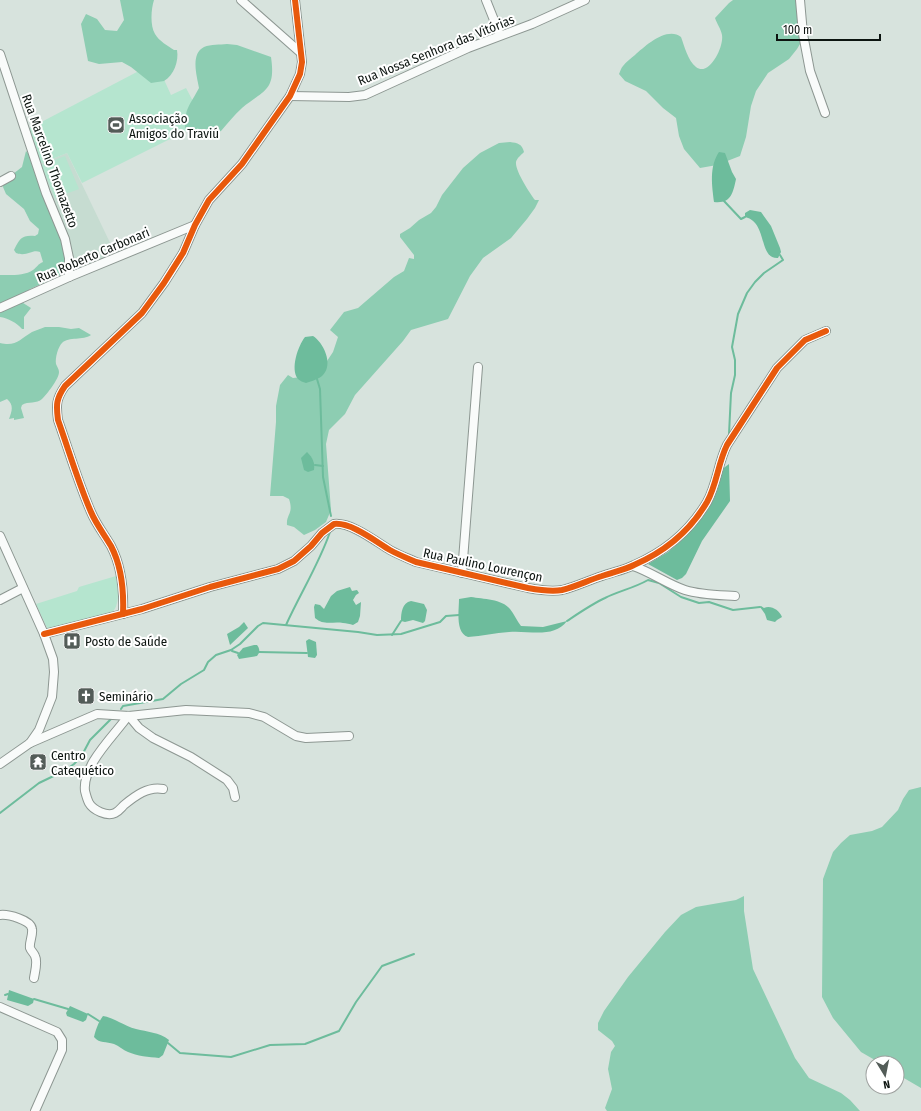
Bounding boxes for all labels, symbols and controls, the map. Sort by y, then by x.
street label: Rua Nossa Senhora das Vitórias [355,11,517,88]
scale bar [777,16,880,42]
text: 100 m [783,23,812,37]
street label: Rua Marcelino Thomazetto [19,92,81,230]
place label: Associação Amigos do Traviú [129,111,219,141]
sports icon: Associação Amigos do Traviú [106,115,126,135]
street label: Rua Roberto Carbonari [34,224,152,286]
street label: Rua Paulino Lourençon [422,545,544,585]
hospital icon: Posto de Saúde [62,631,82,651]
place label: Posto de Saúde [85,634,167,649]
church icon: Seminário [76,686,96,706]
place label: Seminário [99,689,153,704]
place label: Centro Catequético [51,748,114,778]
temple icon: Centro Catequético [28,752,48,772]
north arrow [865,1055,905,1095]
text: N [882,1077,891,1091]

